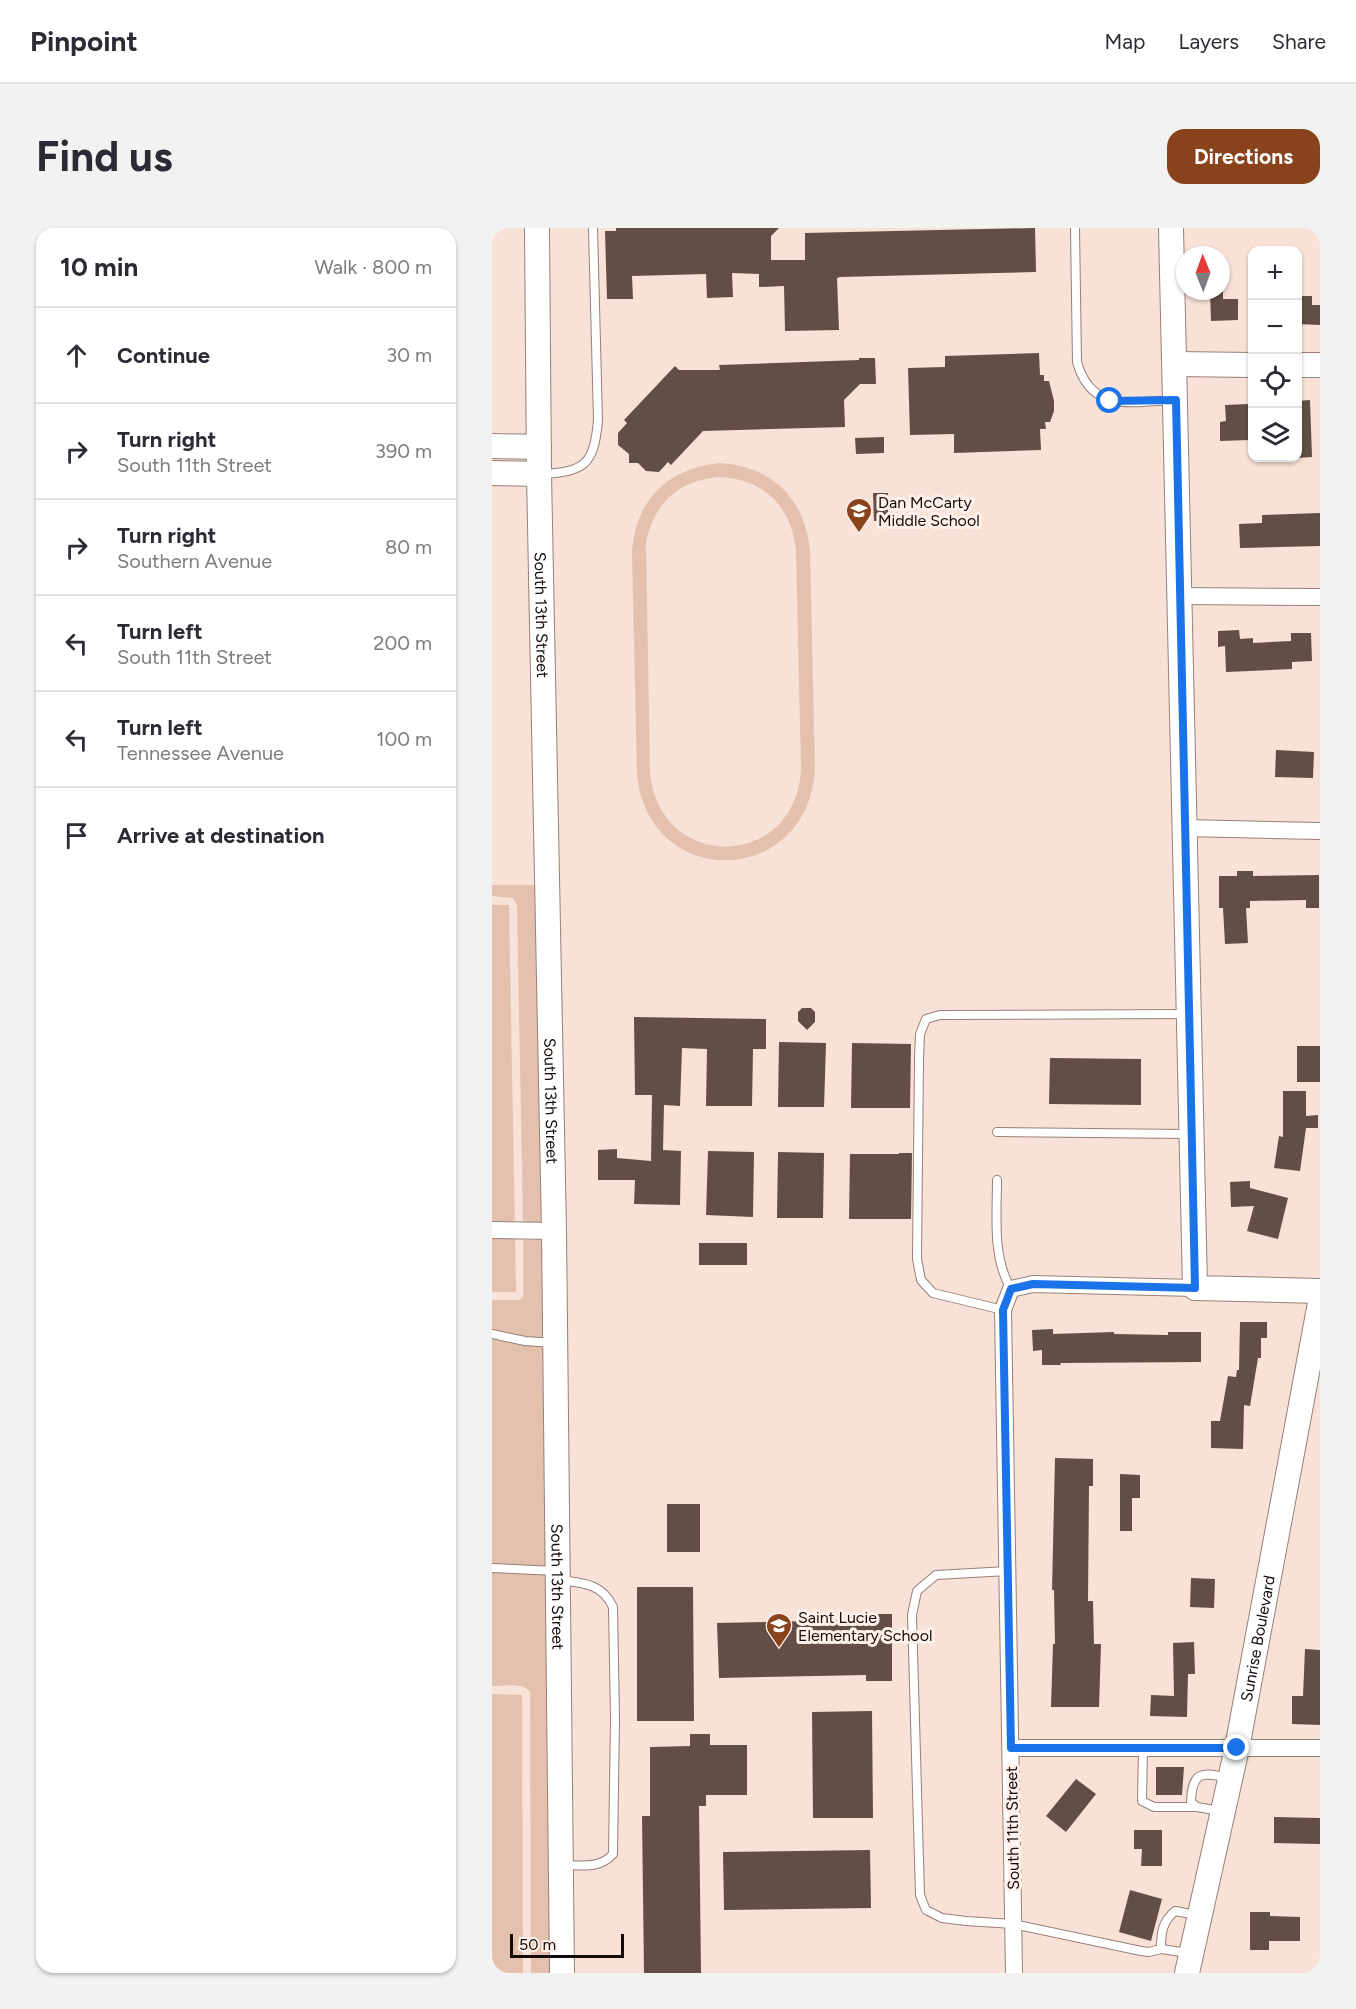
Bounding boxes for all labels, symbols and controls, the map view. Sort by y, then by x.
text: Pinpoint [30,24,138,58]
text: Map [1105,29,1145,54]
text: Layers [1178,29,1239,54]
text: Share [1272,29,1326,54]
button: Directions [1167,129,1320,184]
text: Find us [36,131,173,182]
north arrow [1176,246,1230,300]
map controls [1248,246,1302,462]
button: + [1248,246,1302,300]
text: 10 min [60,251,138,283]
text: Walk · 800 m [314,255,432,279]
button: − [1248,300,1302,354]
icon: ahead [60,339,93,372]
text: Continue [117,342,210,369]
text: 30 m [386,343,432,367]
button: locate [1248,354,1302,408]
route start [1096,387,1122,413]
button: layers [1248,408,1302,462]
text: Turn right [117,426,216,453]
icon: right [60,435,93,468]
text: 390 m [375,439,432,463]
text: South 11th Street [117,453,272,477]
place label: Dan McCarty Middle School [878,493,980,530]
school or university icon: Dan McCarty Middle School [844,496,874,534]
text: Turn right [117,522,216,549]
icon: right [60,531,93,564]
text: 80 m [385,535,432,559]
text: Southern Avenue [117,549,272,573]
street label: South 13th Street [531,552,552,678]
text: Turn left [117,618,203,645]
icon: left [60,627,93,660]
text: 200 m [373,631,432,655]
text: South 11th Street [117,645,272,669]
text: Turn left [117,714,203,741]
icon: left [60,723,93,756]
text: 100 m [376,727,432,751]
text: Tennessee Avenue [117,741,284,765]
icon: arrive [60,819,93,852]
text: Arrive at destination [117,822,325,849]
street label: South 13th Street [540,1038,562,1164]
street label: South 13th Street [547,1524,568,1650]
street label: Sunrise Boulevard [1237,1574,1279,1703]
place label: Saint Lucie Elementary School [798,1608,932,1645]
school or university icon: Saint Lucie Elementary School [764,1611,794,1649]
route end [1223,1734,1249,1760]
street label: South 11th Street [1002,1766,1023,1890]
scale bar [510,1931,624,1958]
text: 50 m [519,1935,556,1954]

